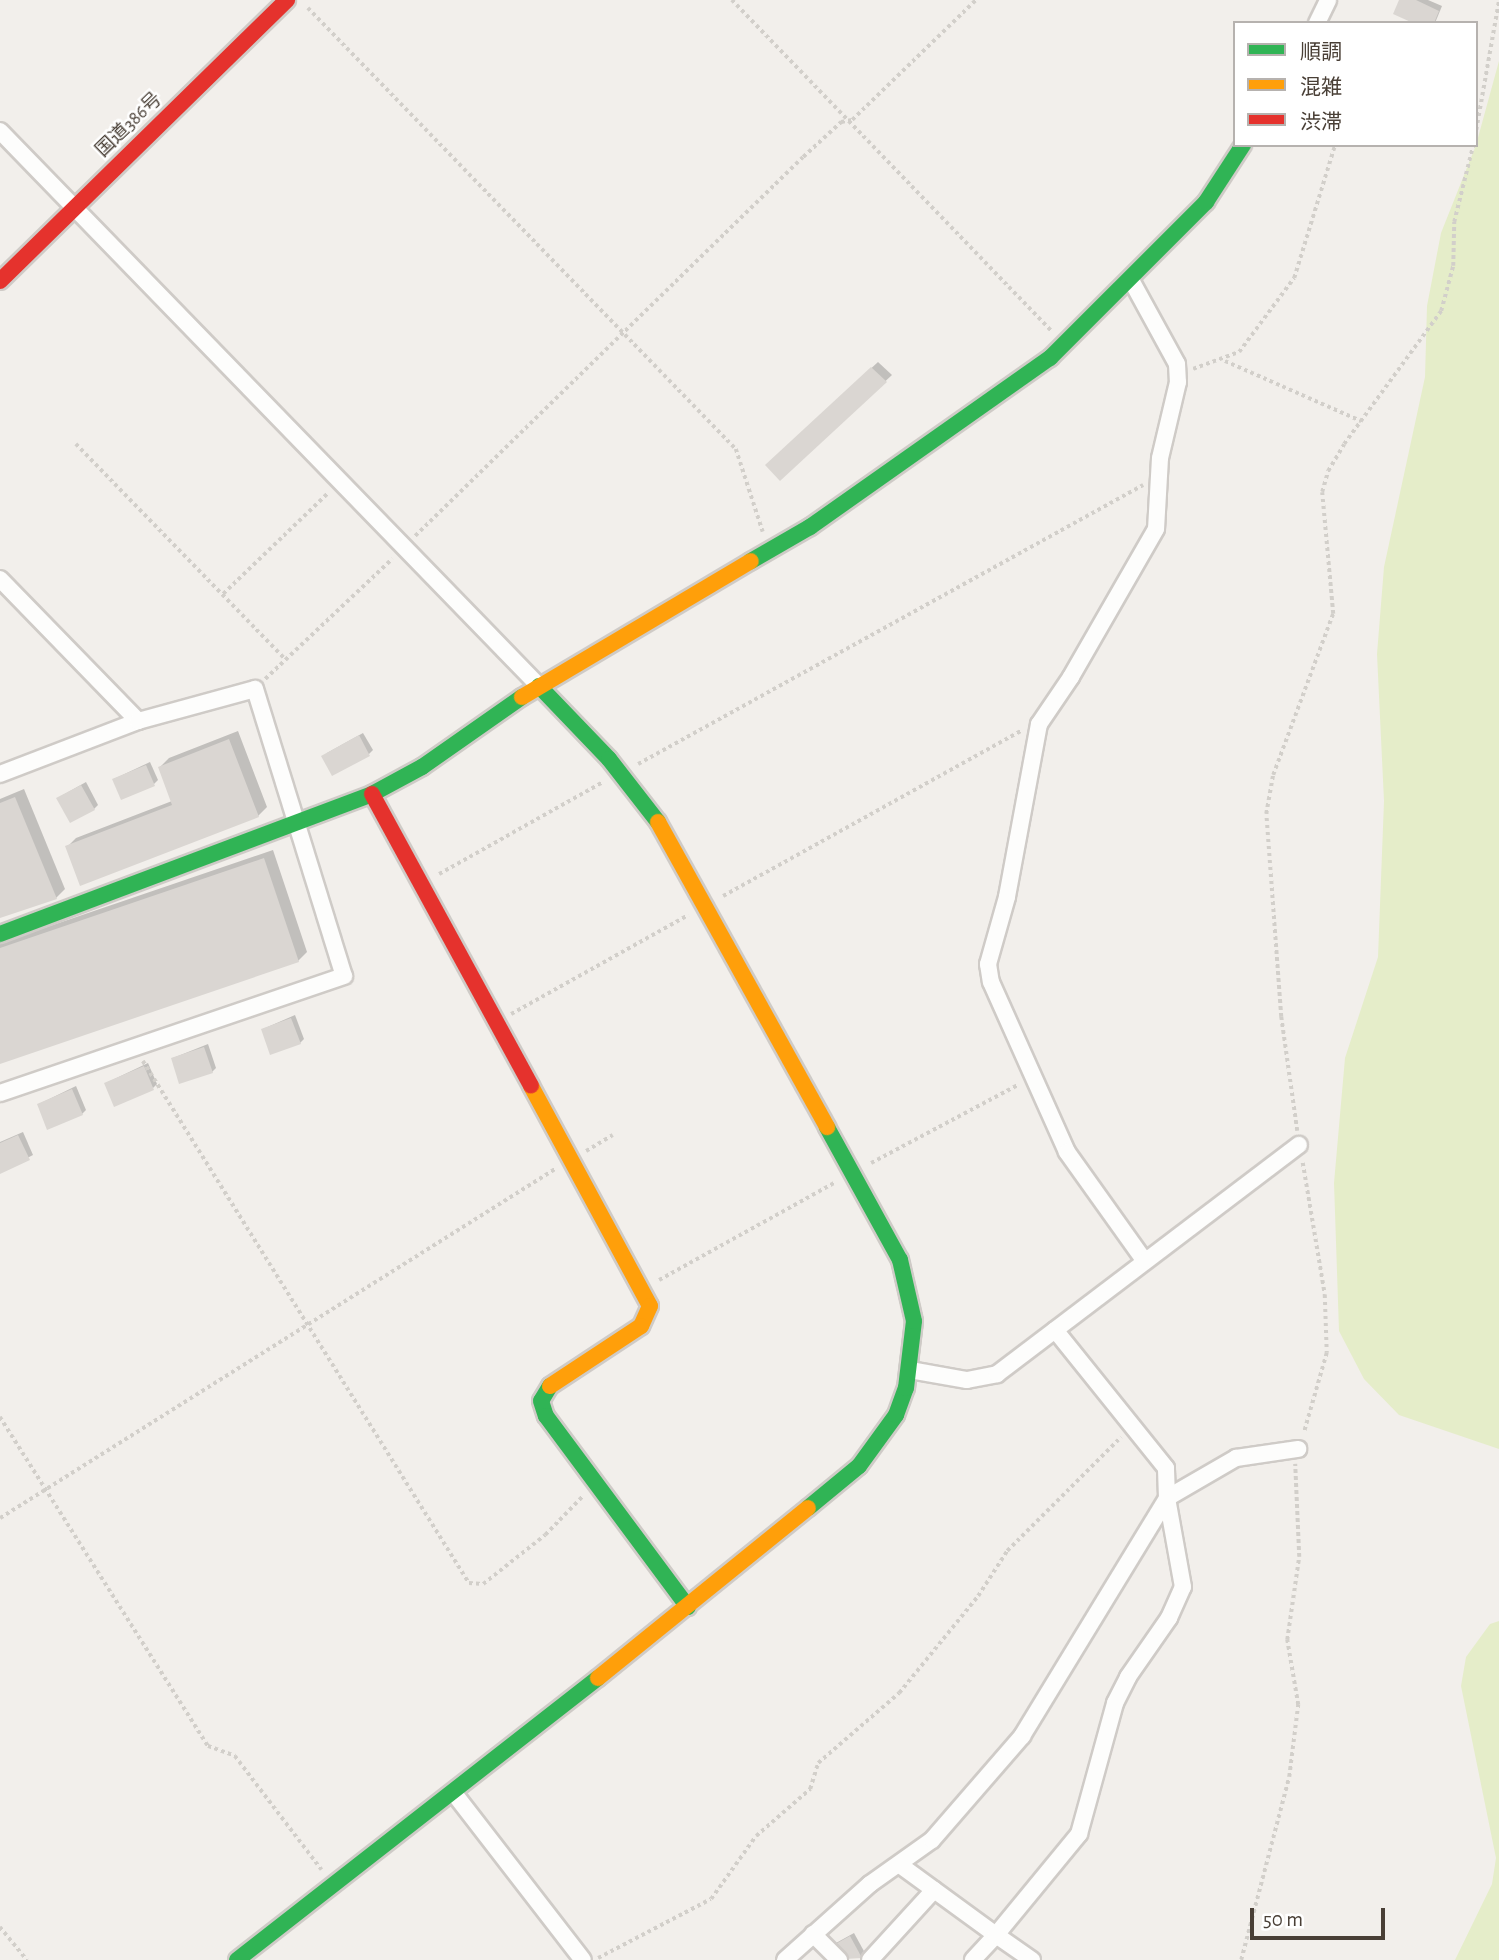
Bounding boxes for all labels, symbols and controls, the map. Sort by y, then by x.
legend [1233,21,1478,147]
text: 順調 [1300,42,1342,63]
text: 混雑 [1300,77,1342,98]
street label: 国道386号 [91,88,167,162]
text: 渋滞 [1300,112,1342,133]
scale bar [1254,1894,1389,1938]
text: 50 m [1263,1909,1303,1930]

